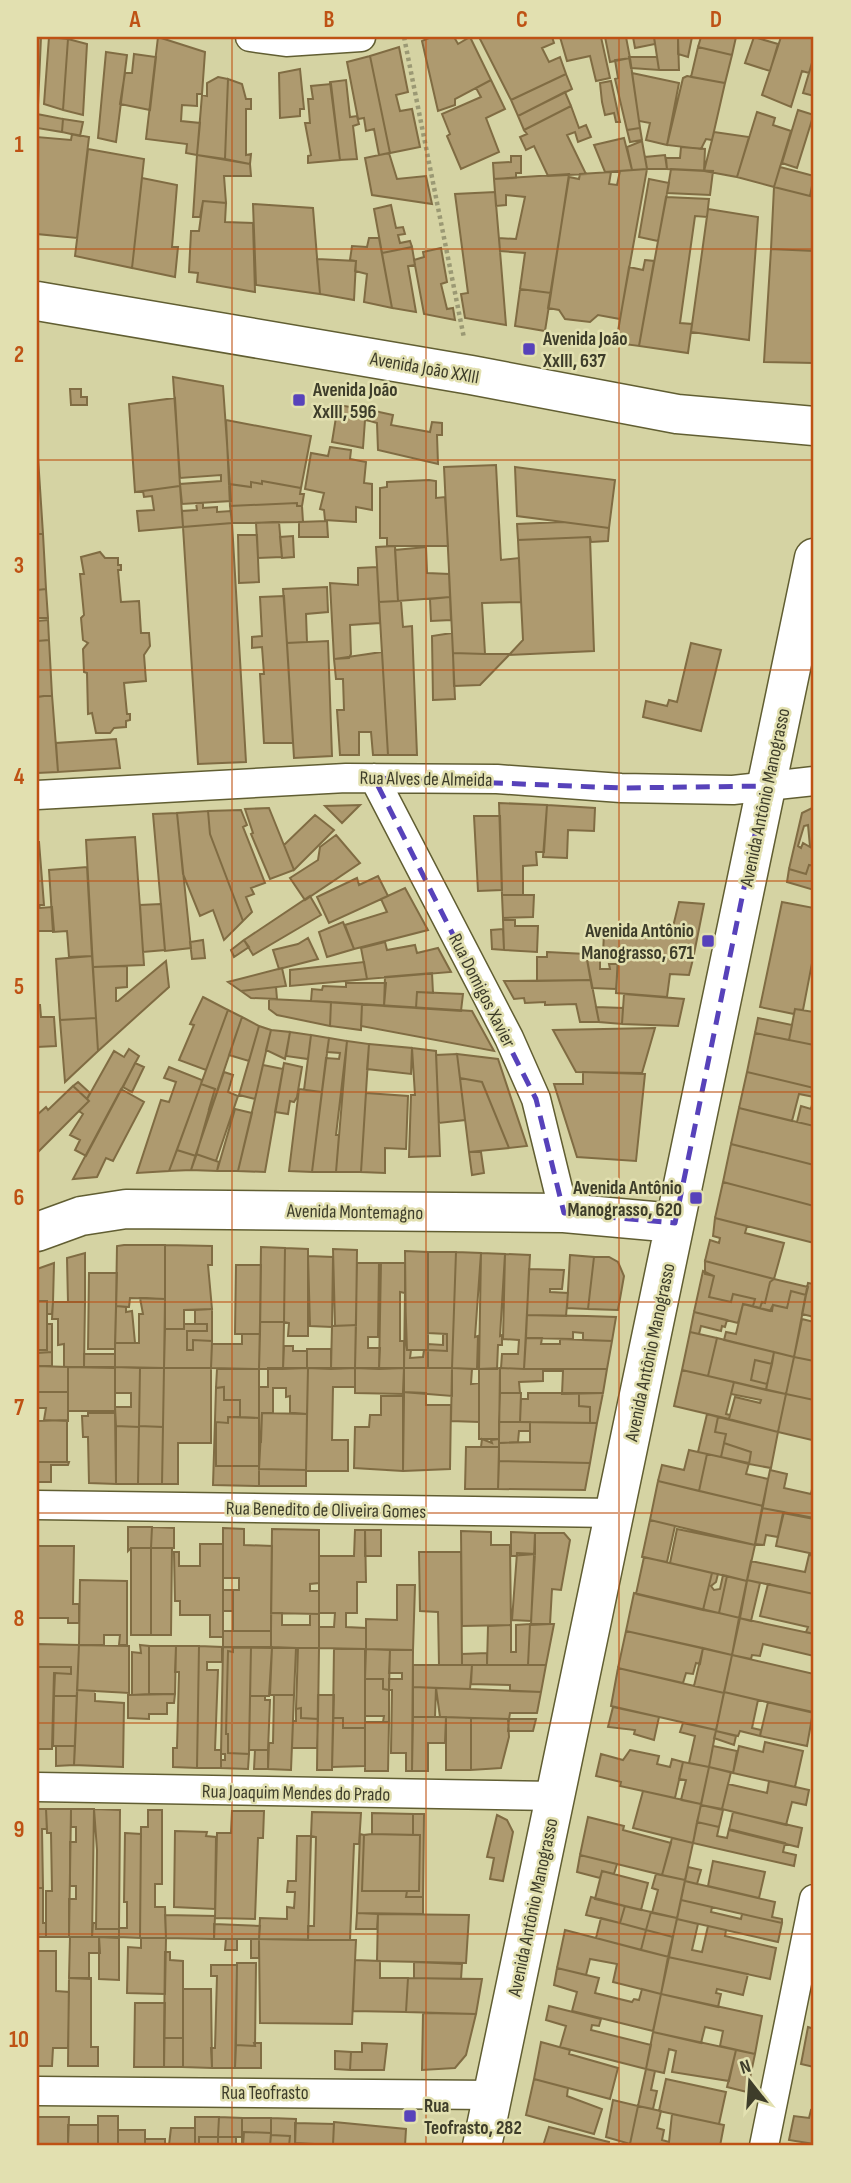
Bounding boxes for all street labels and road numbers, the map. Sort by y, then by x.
street label: Avenida João XXIII [367,347,481,389]
street label: Avenida Antônio Manograsso [735,706,796,889]
street label: Rua Alves de Almeida [359,767,493,792]
street label: Rua Domigos Xavier [443,930,520,1052]
street label: Avenida Montemagno [286,1200,423,1225]
street label: Avenida Antônio Manograsso [620,1261,681,1444]
street label: Rua Benedito de Oliveira Gomes [226,1497,426,1524]
street label: Rua Joaquim Mendes do Prado [202,1780,390,1807]
street label: Avenida Antônio Manograsso [503,1816,564,1999]
street label: Rua Teofrasto [221,2082,309,2105]

